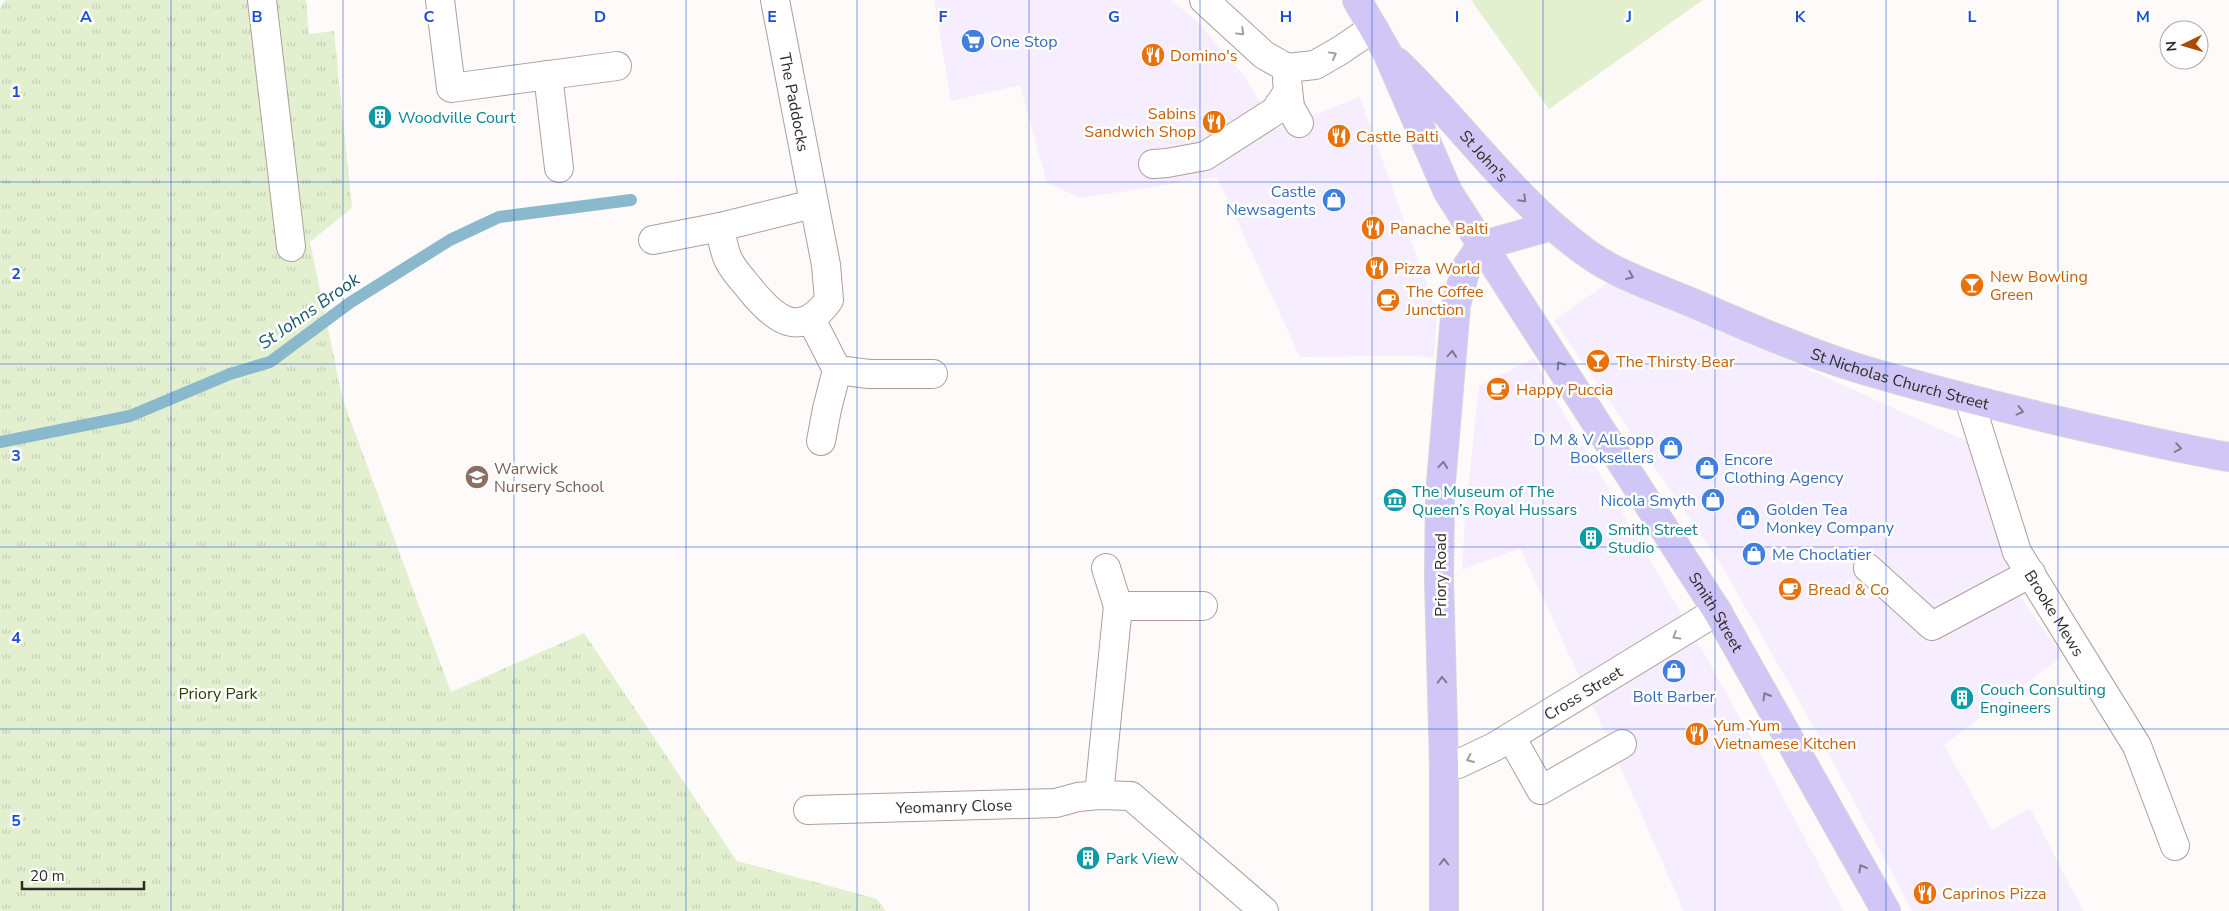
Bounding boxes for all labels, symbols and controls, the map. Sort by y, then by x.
text: A [80,6,92,28]
text: B [251,6,263,28]
text: C [424,6,435,28]
text: D [594,6,606,28]
text: E [767,6,777,28]
text: F [939,6,948,28]
text: G [1108,6,1120,28]
text: H [1280,6,1292,28]
text: I [1455,6,1459,28]
text: J [1625,6,1632,28]
text: K [1795,6,1807,28]
text: L [1968,6,1977,28]
text: M [2136,6,2150,28]
north arrow [2159,20,2209,70]
one-way arrow [1235,26,1244,35]
supermarket icon: One Stop [960,28,986,54]
place label: One Stop [990,31,1058,53]
text: N [2162,40,2181,52]
restaurant icon: Domino's [1140,42,1166,68]
place label: Domino's [1170,45,1237,67]
street label: The Paddocks [773,51,814,154]
one-way arrow [1327,51,1336,61]
text: 1 [11,81,21,103]
place label: Sabins Sandwich Shop [1084,103,1196,143]
building icon: Woodville Court [367,104,393,130]
place label: Woodville Court [398,107,516,129]
restaurant icon: Sabins Sandwich Shop [1201,109,1227,135]
restaurant icon: Castle Balti [1326,123,1352,149]
place label: Castle Balti [1356,126,1439,148]
street label: St John's [1454,126,1513,187]
place label: Castle Newsagents [1226,181,1316,221]
shop icon: Castle Newsagents [1321,187,1347,213]
one-way arrow [1517,193,1526,202]
restaurant icon: Panache Balti [1360,215,1386,241]
place label: Panache Balti [1390,218,1488,240]
restaurant icon: Pizza World [1364,255,1390,281]
place label: Pizza World [1394,258,1480,280]
text: 2 [11,263,21,285]
water label: St Johns Brook [253,266,365,355]
place label: New Bowling Green [1990,266,2088,306]
one-way arrow [1625,269,1634,280]
bar icon: New Bowling Green [1959,272,1985,298]
place label: The Coffee Junction [1405,281,1484,321]
cafe icon: The Coffee Junction [1375,287,1401,313]
street label: St Nicholas Church Street [1807,343,1991,416]
bar icon: The Thirsty Bear [1585,348,1611,374]
one-way arrow [1446,350,1457,358]
place label: The Thirsty Bear [1616,351,1735,373]
one-way arrow [1556,361,1566,370]
cafe icon: Happy Puccia [1485,376,1511,402]
place label: Happy Puccia [1516,379,1613,401]
one-way arrow [2015,405,2024,416]
place label: D M & V Allsopp Booksellers [1534,429,1654,469]
shop icon: D M & V Allsopp Booksellers [1658,435,1684,461]
one-way arrow [2173,443,2182,453]
text: 3 [11,445,21,467]
place label: Encore Clothing Agency [1724,449,1844,489]
shop icon: Encore Clothing Agency [1694,455,1720,481]
place label: Warwick Nursery School [494,458,604,498]
one-way arrow [1437,460,1448,468]
school or university icon: Warwick Nursery School [464,464,490,490]
place label: The Museum of The Queen’s Royal Hussars [1412,481,1577,521]
museum icon: The Museum of The Queen’s Royal Hussars [1382,487,1408,513]
shop icon: Nicola Smyth [1700,487,1726,513]
place label: Nicola Smyth [1600,490,1696,512]
place label: Golden Tea Monkey Company [1766,499,1895,539]
shop icon: Golden Tea Monkey Company [1735,505,1761,531]
place label: Smith Street Studio [1608,519,1698,559]
building icon: Smith Street Studio [1578,525,1604,551]
street label: Priory Road [1430,533,1452,617]
shop icon: Me Choclatier [1741,541,1767,567]
place label: Me Choclatier [1772,544,1872,566]
street label: Brooke Mews [2019,566,2089,661]
street label: Smith Street [1683,568,1748,657]
cafe icon: Bread & Co [1777,576,1803,602]
place label: Bread & Co [1808,579,1889,601]
text: 4 [11,627,21,649]
one-way arrow [1672,630,1681,640]
shop icon: Bolt Barber [1661,658,1687,684]
street label: Cross Street [1540,661,1627,726]
one-way arrow [1436,675,1447,683]
place label: Couch Consulting Engineers [1980,679,2106,719]
park label: Priory Park [179,683,258,705]
building icon: Couch Consulting Engineers [1949,685,1975,711]
place label: Bolt Barber [1633,686,1716,708]
one-way arrow [1762,693,1772,702]
place label: Yum Yum Vietnamese Kitchen [1713,715,1856,755]
restaurant icon: Yum Yum Vietnamese Kitchen [1684,721,1710,747]
one-way arrow [1466,753,1475,763]
street label: Yeomanry Close [895,794,1012,820]
text: 5 [11,810,21,832]
building icon: Park View [1075,845,1101,871]
place label: Park View [1106,848,1179,870]
scale bar [22,858,145,890]
one-way arrow [1439,858,1449,866]
one-way arrow [1859,865,1869,874]
text: 20 m [30,866,65,886]
restaurant icon: Caprinos Pizza [1912,880,1938,906]
place label: Caprinos Pizza [1942,883,2047,905]

